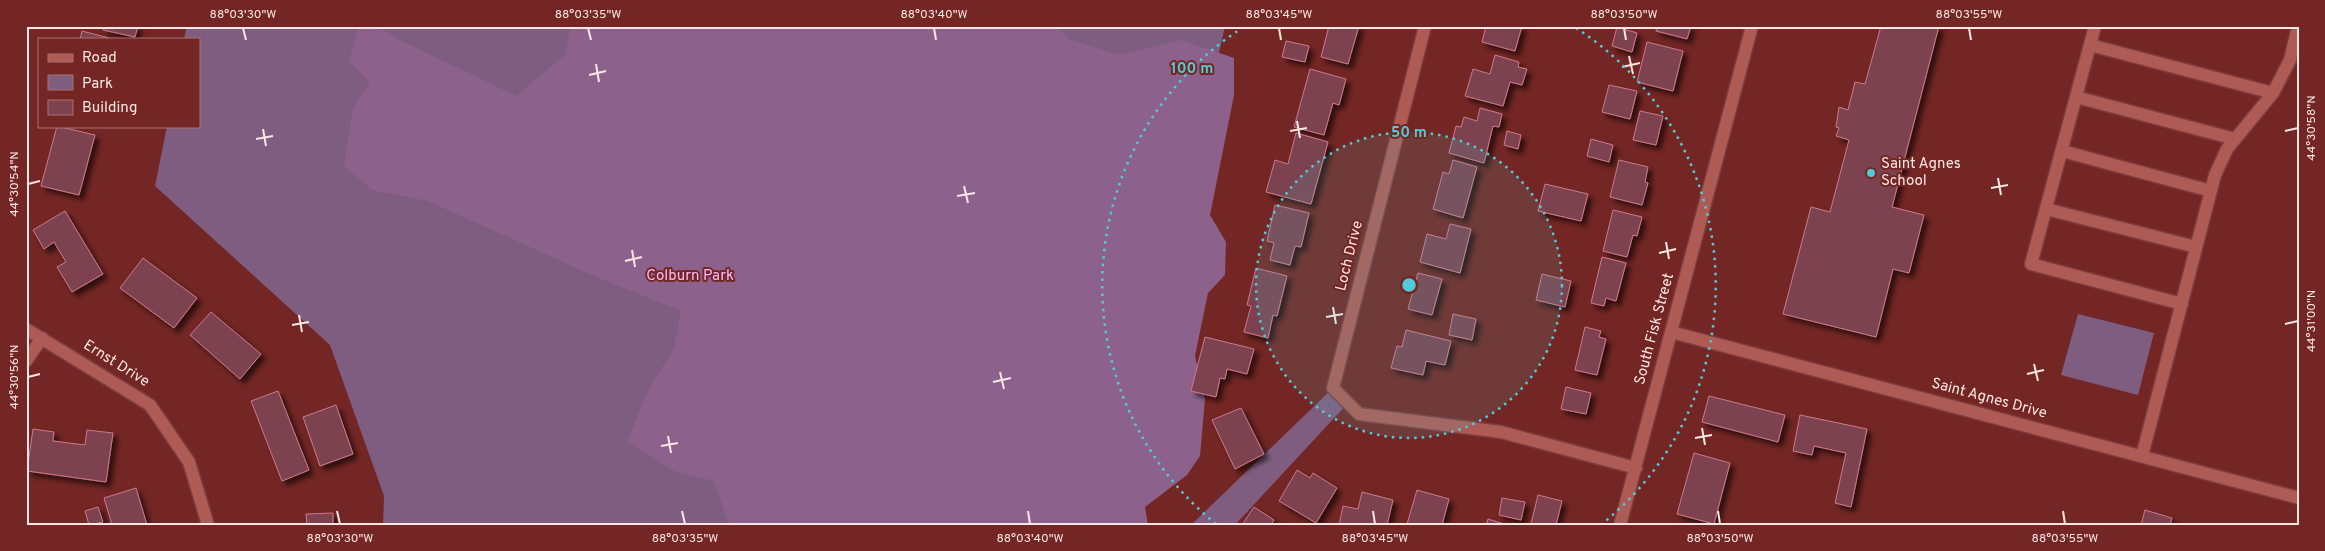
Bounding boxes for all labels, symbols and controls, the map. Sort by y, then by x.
text: 88°03'30"W [210,7,276,23]
text: 88°03'35"W [555,7,621,23]
text: 88°03'40"W [900,7,968,23]
text: 88°03'45"W [1246,7,1312,23]
text: 88°03'50"W [1590,7,1658,23]
text: 88°03'55"W [1936,7,2002,23]
legend [38,38,200,128]
text: Road [82,49,117,68]
text: 100 m [1171,60,1213,79]
text: Park [82,75,113,94]
text: 44°30'58"N [2304,95,2320,161]
text: Building [82,99,137,118]
text: 50 m [1391,124,1427,143]
text: 44°30'54"N [7,151,23,217]
place label: Saint Agnes School [1881,155,1961,191]
marker: Saint Agnes School [1865,167,1877,179]
street label: Loch Drive [1332,219,1368,293]
park label: Colburn Park [646,267,734,286]
street label: South Fisk Street [1631,271,1679,387]
centre of rings [1400,276,1418,294]
text: 44°31'00"N [2304,290,2320,352]
street label: Ernst Drive [79,336,153,392]
text: 44°30'56"N [7,344,23,410]
street label: Saint Agnes Drive [1929,374,2049,424]
text: 88°03'30"W [307,531,373,547]
text: 88°03'35"W [652,531,718,547]
text: 88°03'40"W [996,531,1064,547]
text: 88°03'45"W [1342,531,1408,547]
text: 88°03'50"W [1686,531,1754,547]
text: 88°03'55"W [2032,531,2098,547]

